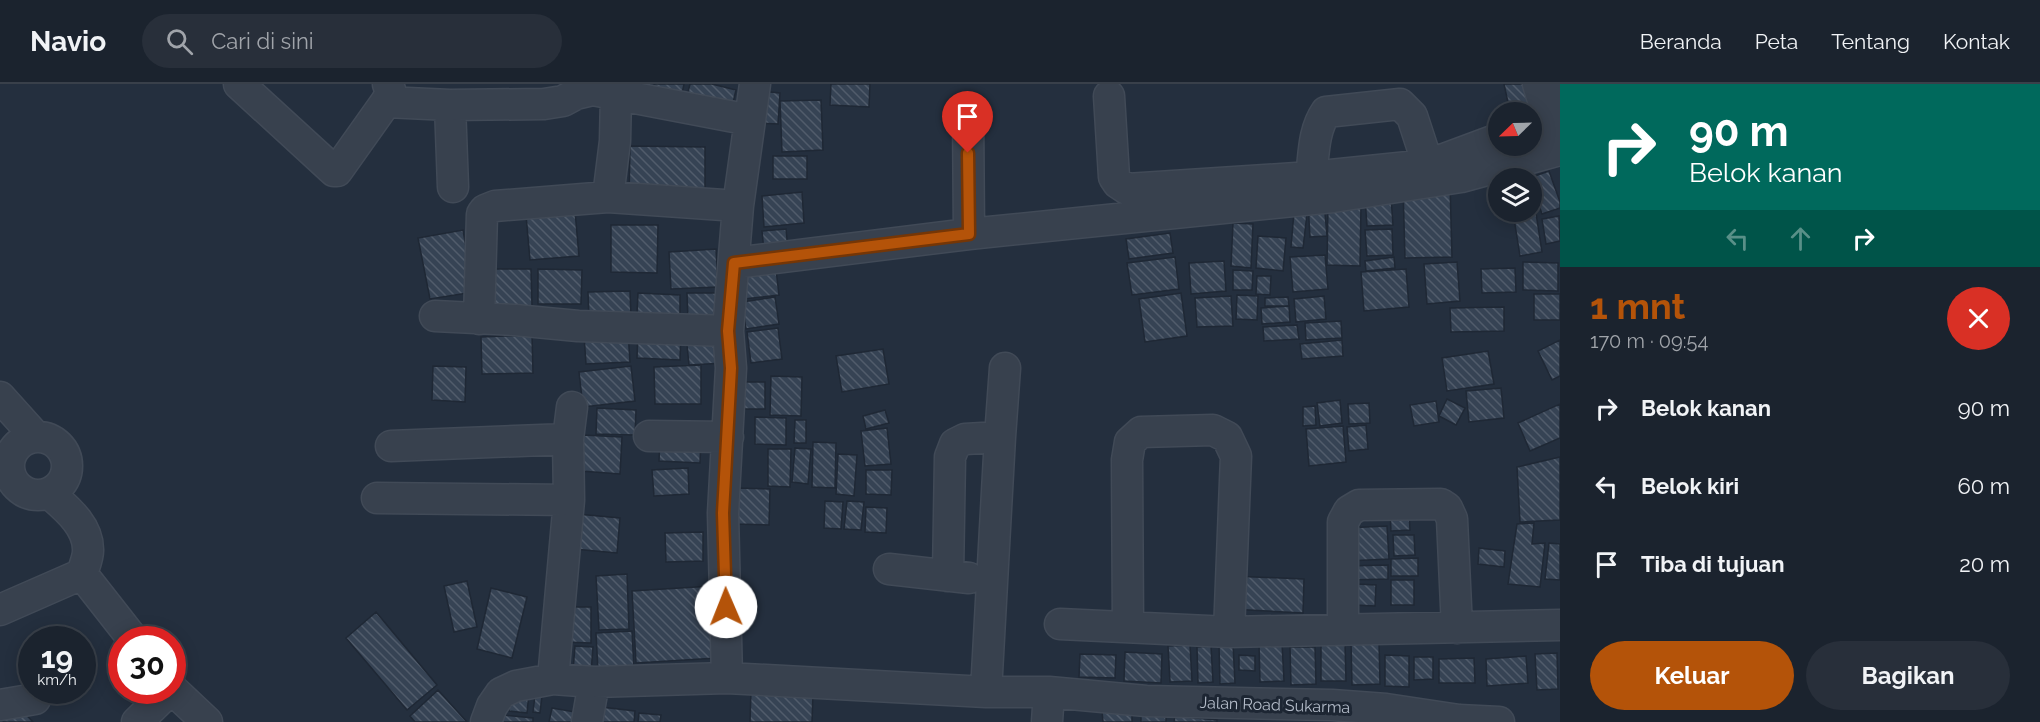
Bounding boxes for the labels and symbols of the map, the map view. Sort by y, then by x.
pin [942,91,993,153]
north arrow [1488,102,1542,156]
position arrow [694,575,758,639]
speed limit sign: 30 [108,626,186,704]
street label: Jalan Road Sukarma [1199,693,1351,717]

